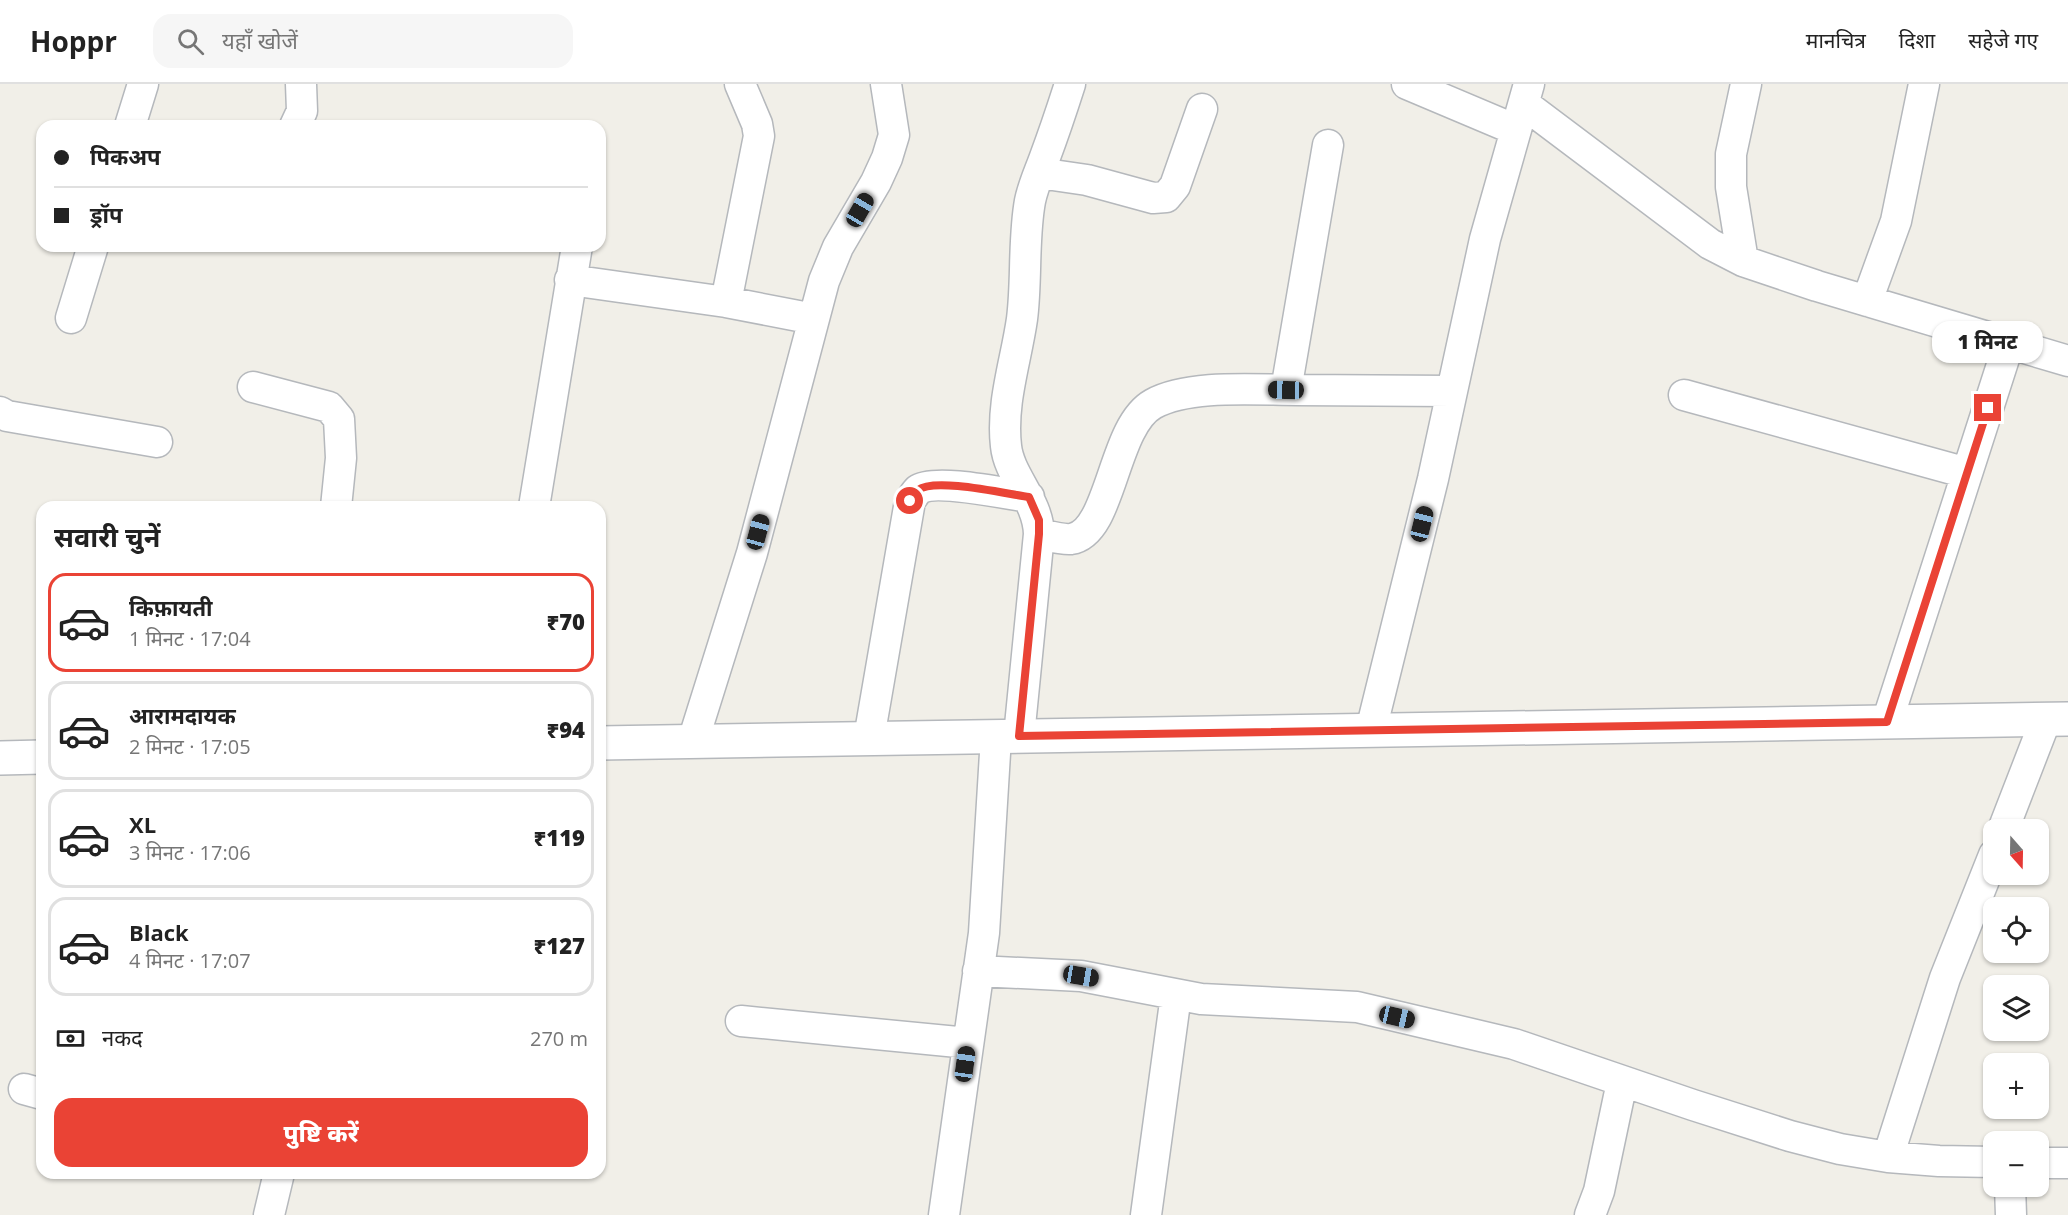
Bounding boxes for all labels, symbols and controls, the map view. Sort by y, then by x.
search box [153,14,573,68]
text: Hoppr [30,22,117,60]
icon: search [174,25,207,58]
text: यहाँ खोजें [222,25,298,55]
text: मानचित्र [1806,26,1866,54]
text: दिशा [1899,26,1935,54]
text: सहेजे गए [1968,26,2038,54]
text: पिकअप [90,141,161,171]
car [843,190,877,230]
text: ड्रॉप [90,199,123,229]
callout: 1 मिनट [1932,321,2044,363]
text: 1 मिनट [1958,328,2017,355]
car [1268,381,1304,399]
route end [1974,394,2001,421]
route start [896,487,923,514]
car [1409,504,1435,544]
car [745,512,771,552]
text: सवारी चुनें [54,518,160,555]
text: किफ़ायती [129,592,213,622]
icon: car [57,596,111,650]
text: ₹70 [547,606,585,636]
text: 1 मिनट · 17:04 [129,625,251,652]
text: आरामदायक [129,700,236,730]
icon: car [57,704,111,758]
text: ₹94 [547,714,585,744]
text: 2 मिनट · 17:05 [129,733,251,760]
text: XL [129,809,156,839]
icon: car [57,812,111,866]
north arrow [1983,819,2049,885]
map controls [1983,819,2049,1197]
text: ₹119 [534,822,585,852]
text: 3 मिनट · 17:06 [129,839,251,866]
button: locate [1983,897,2049,963]
text: Black [129,917,189,947]
icon: car [57,920,111,974]
text: ₹127 [534,930,585,960]
text: 4 मिनट · 17:07 [129,947,251,974]
car [1062,964,1100,988]
button: layers [1983,975,2049,1041]
car [1377,1004,1417,1030]
icon: cash [54,1022,87,1055]
text: नकद [102,1022,143,1052]
text: 270 m [530,1025,588,1052]
car [954,1045,976,1083]
button: + [1983,1053,2049,1119]
button: पुष्टि करें [54,1098,588,1167]
button: − [1983,1131,2049,1197]

